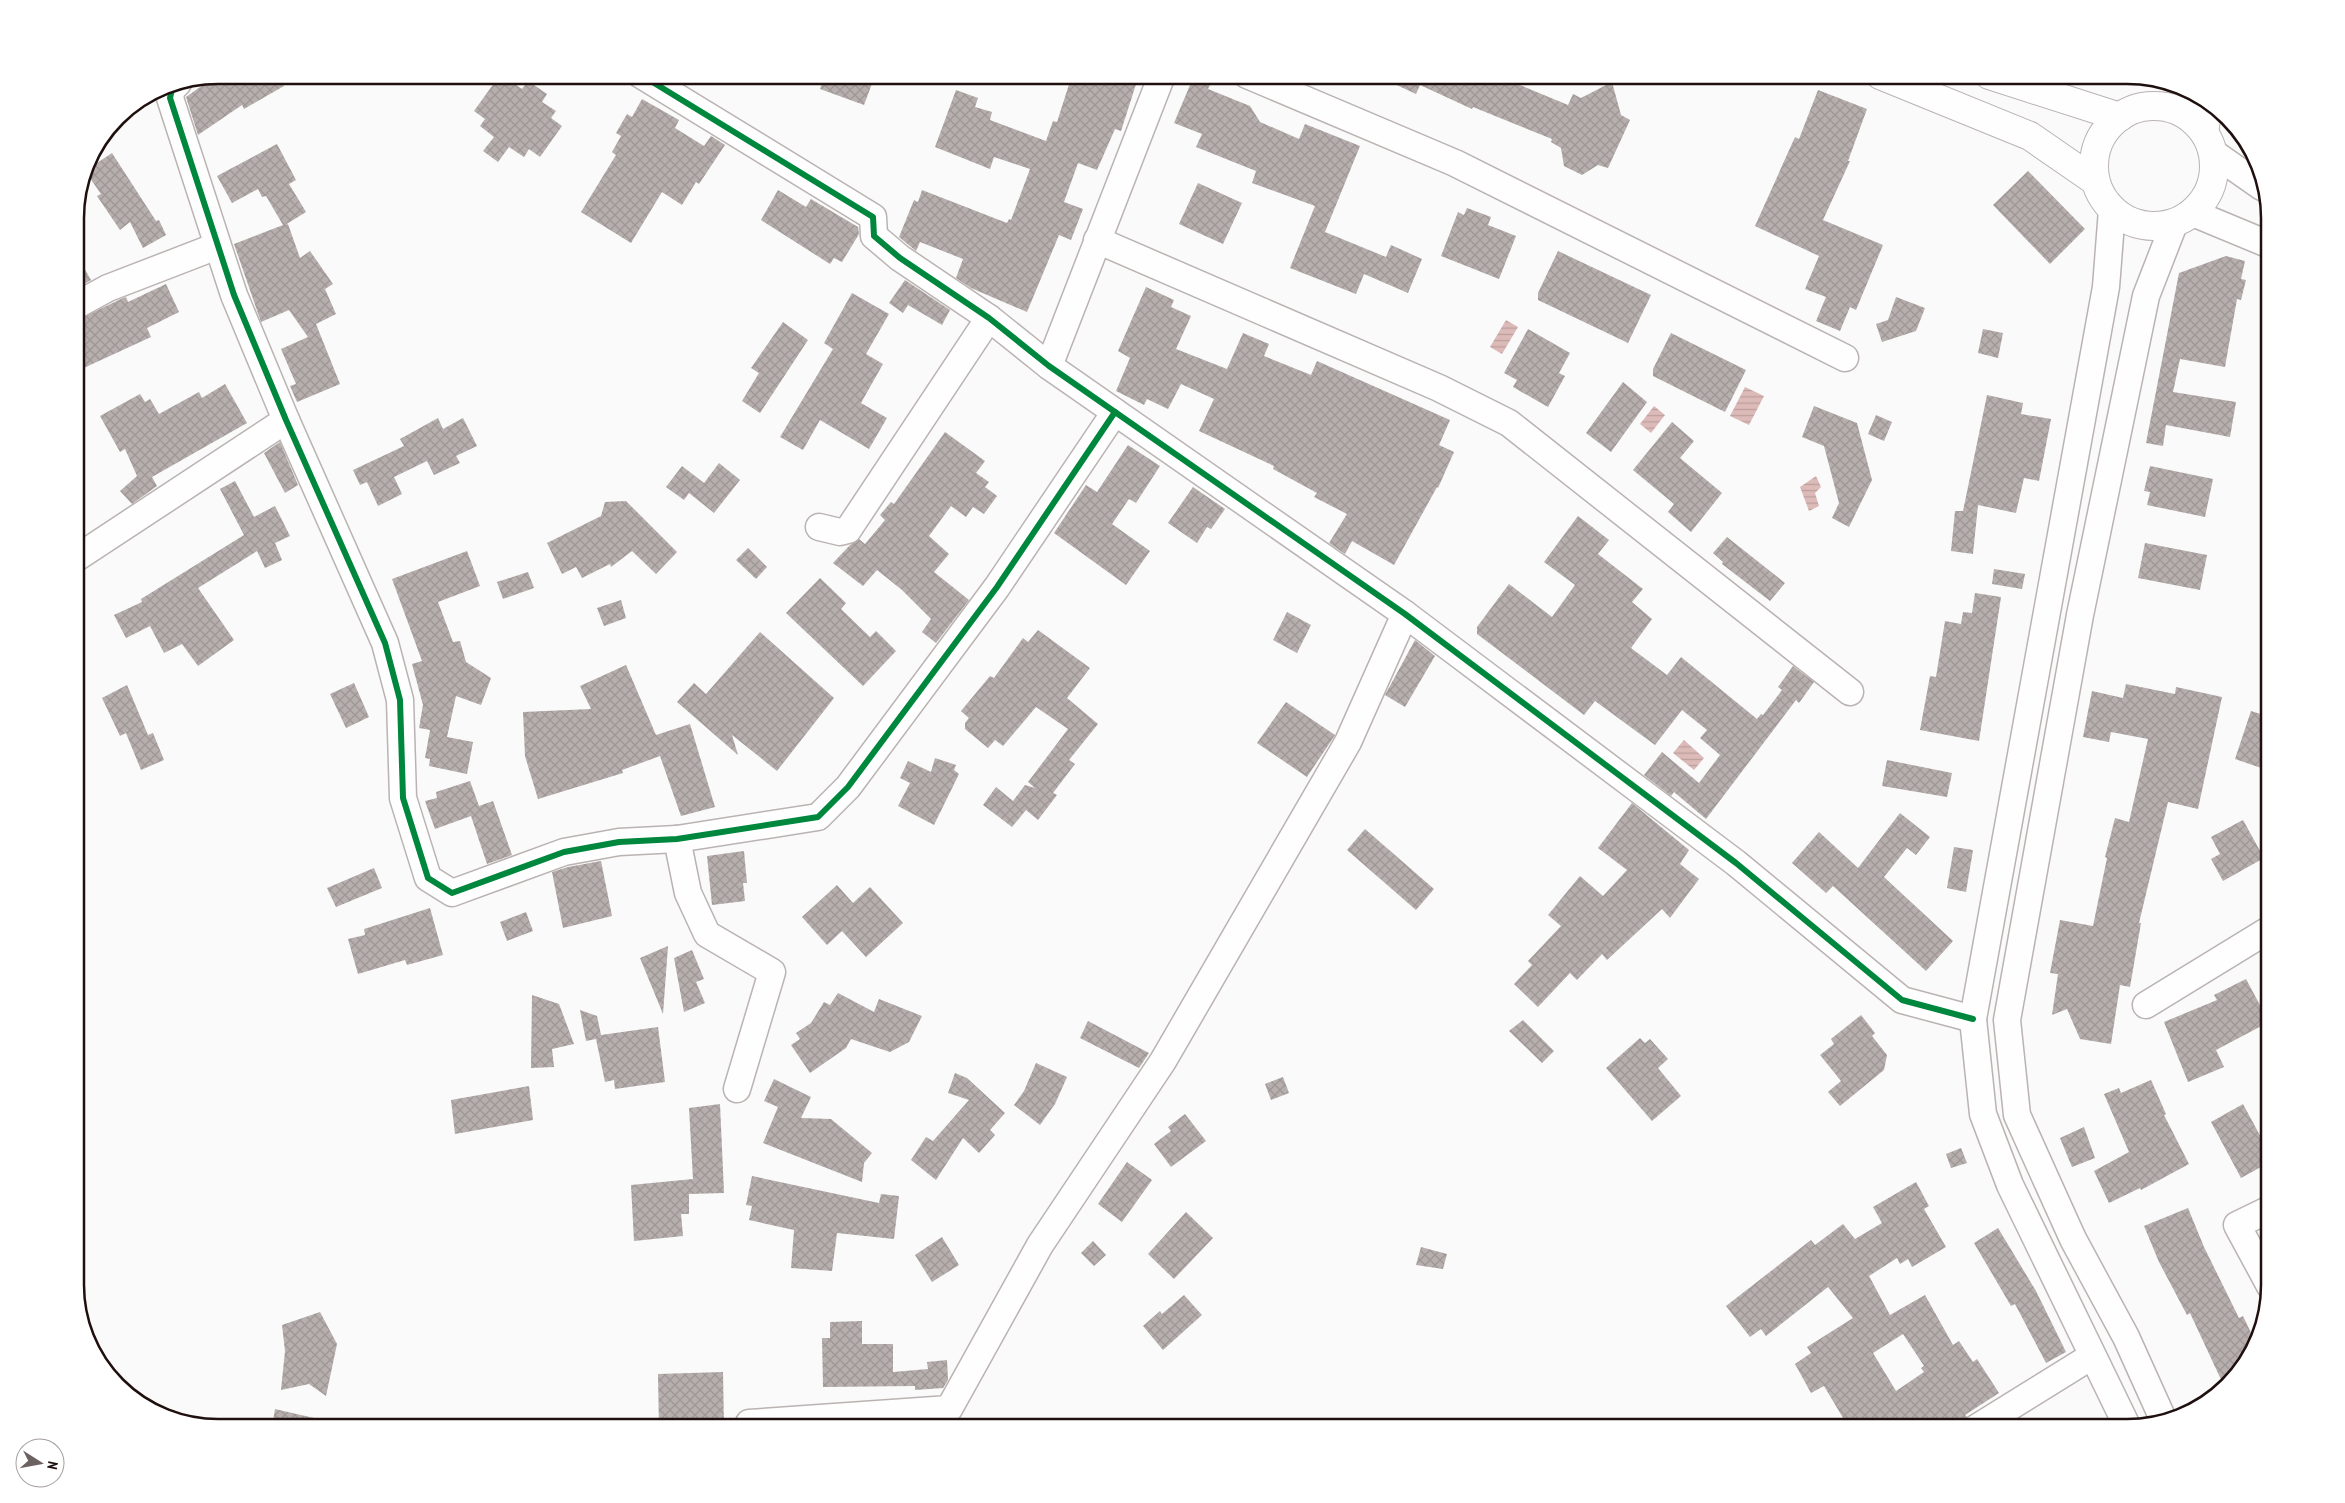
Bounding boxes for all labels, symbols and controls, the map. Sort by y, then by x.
north arrow [15,1438,65,1488]
text: N [43,1460,62,1471]

